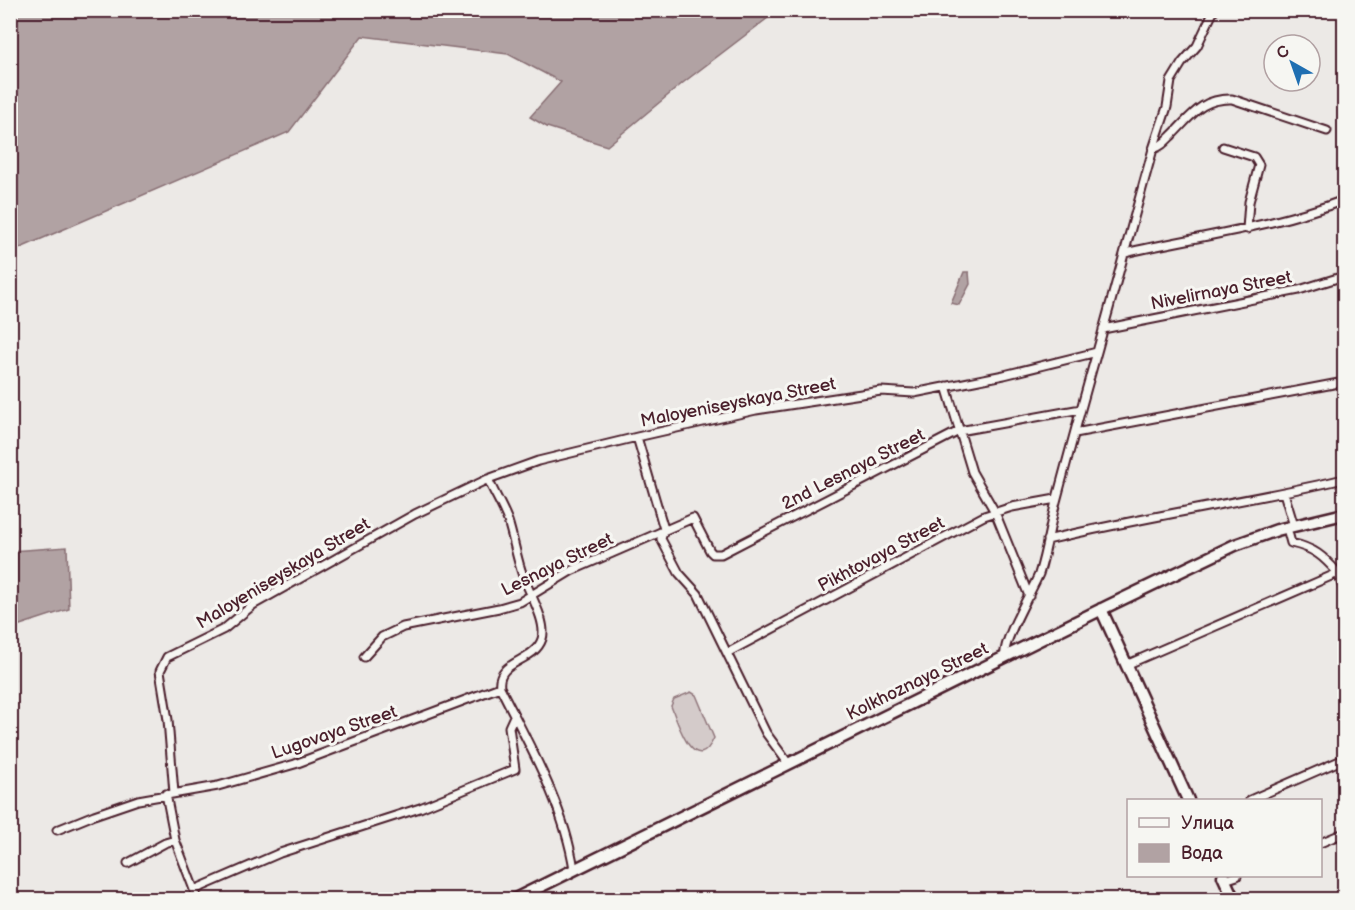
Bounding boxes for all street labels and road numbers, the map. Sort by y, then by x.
street label: Nivelirnaya Street [1149,266,1294,314]
street label: Maloyeniseyskaya Street [639,373,838,432]
street label: 2nd Lesnaya Street [778,424,929,515]
street label: Pikhtovaya Street [815,512,948,597]
street label: Maloyeniseyskaya Street [193,513,374,634]
street label: Lesnaya Street [498,528,617,601]
street label: Kolkhoznaya Street [843,638,992,725]
street label: Lugovaya Street [269,701,400,764]

